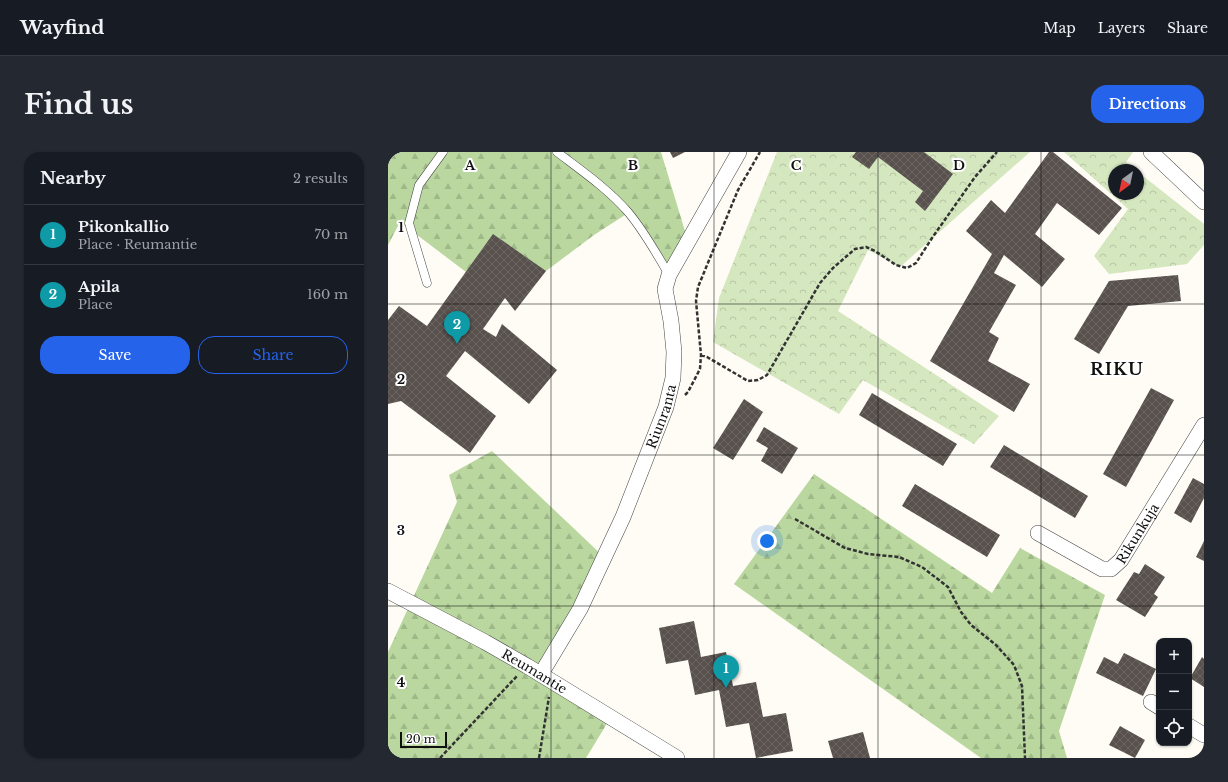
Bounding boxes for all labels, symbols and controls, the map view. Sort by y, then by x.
text: Wayfind [20,16,105,39]
text: Map [1043,19,1076,37]
text: Layers [1098,19,1145,37]
text: Share [1167,19,1208,37]
button: Directions [1091,85,1204,123]
text: Find us [24,87,134,122]
text: A [464,157,476,174]
text: B [628,157,638,174]
text: C [791,157,802,174]
text: D [953,157,965,174]
north arrow [1108,164,1144,200]
text: Nearby [40,168,106,189]
text: 2 results [293,170,348,187]
text: Pikonkallio [78,217,169,236]
text: 1 [398,219,404,236]
text: 1 [50,226,56,243]
text: 70 m [315,226,348,243]
text: Place · Reumantie [78,236,197,253]
text: Apila [78,277,120,296]
text: 2 [49,286,57,303]
text: 160 m [307,286,348,303]
text: Place [78,296,113,313]
pin: 2 [444,311,470,344]
button: Save [40,336,190,374]
button: Share [198,336,348,374]
district label: RIKU [1090,359,1144,380]
text: 2 [397,371,405,388]
street label: Riunranta [642,382,680,451]
street label: Rikunkuja [1112,499,1163,567]
text: 3 [397,522,405,539]
your location [757,531,777,551]
map controls [1156,638,1192,746]
button: + [1156,638,1192,674]
street label: Reumantie [499,645,570,697]
pin: 1 [713,655,739,688]
text: 4 [397,674,406,691]
button: − [1156,674,1192,710]
button: locate [1156,710,1192,746]
scale bar [400,730,447,749]
text: 20 m [406,732,436,746]

